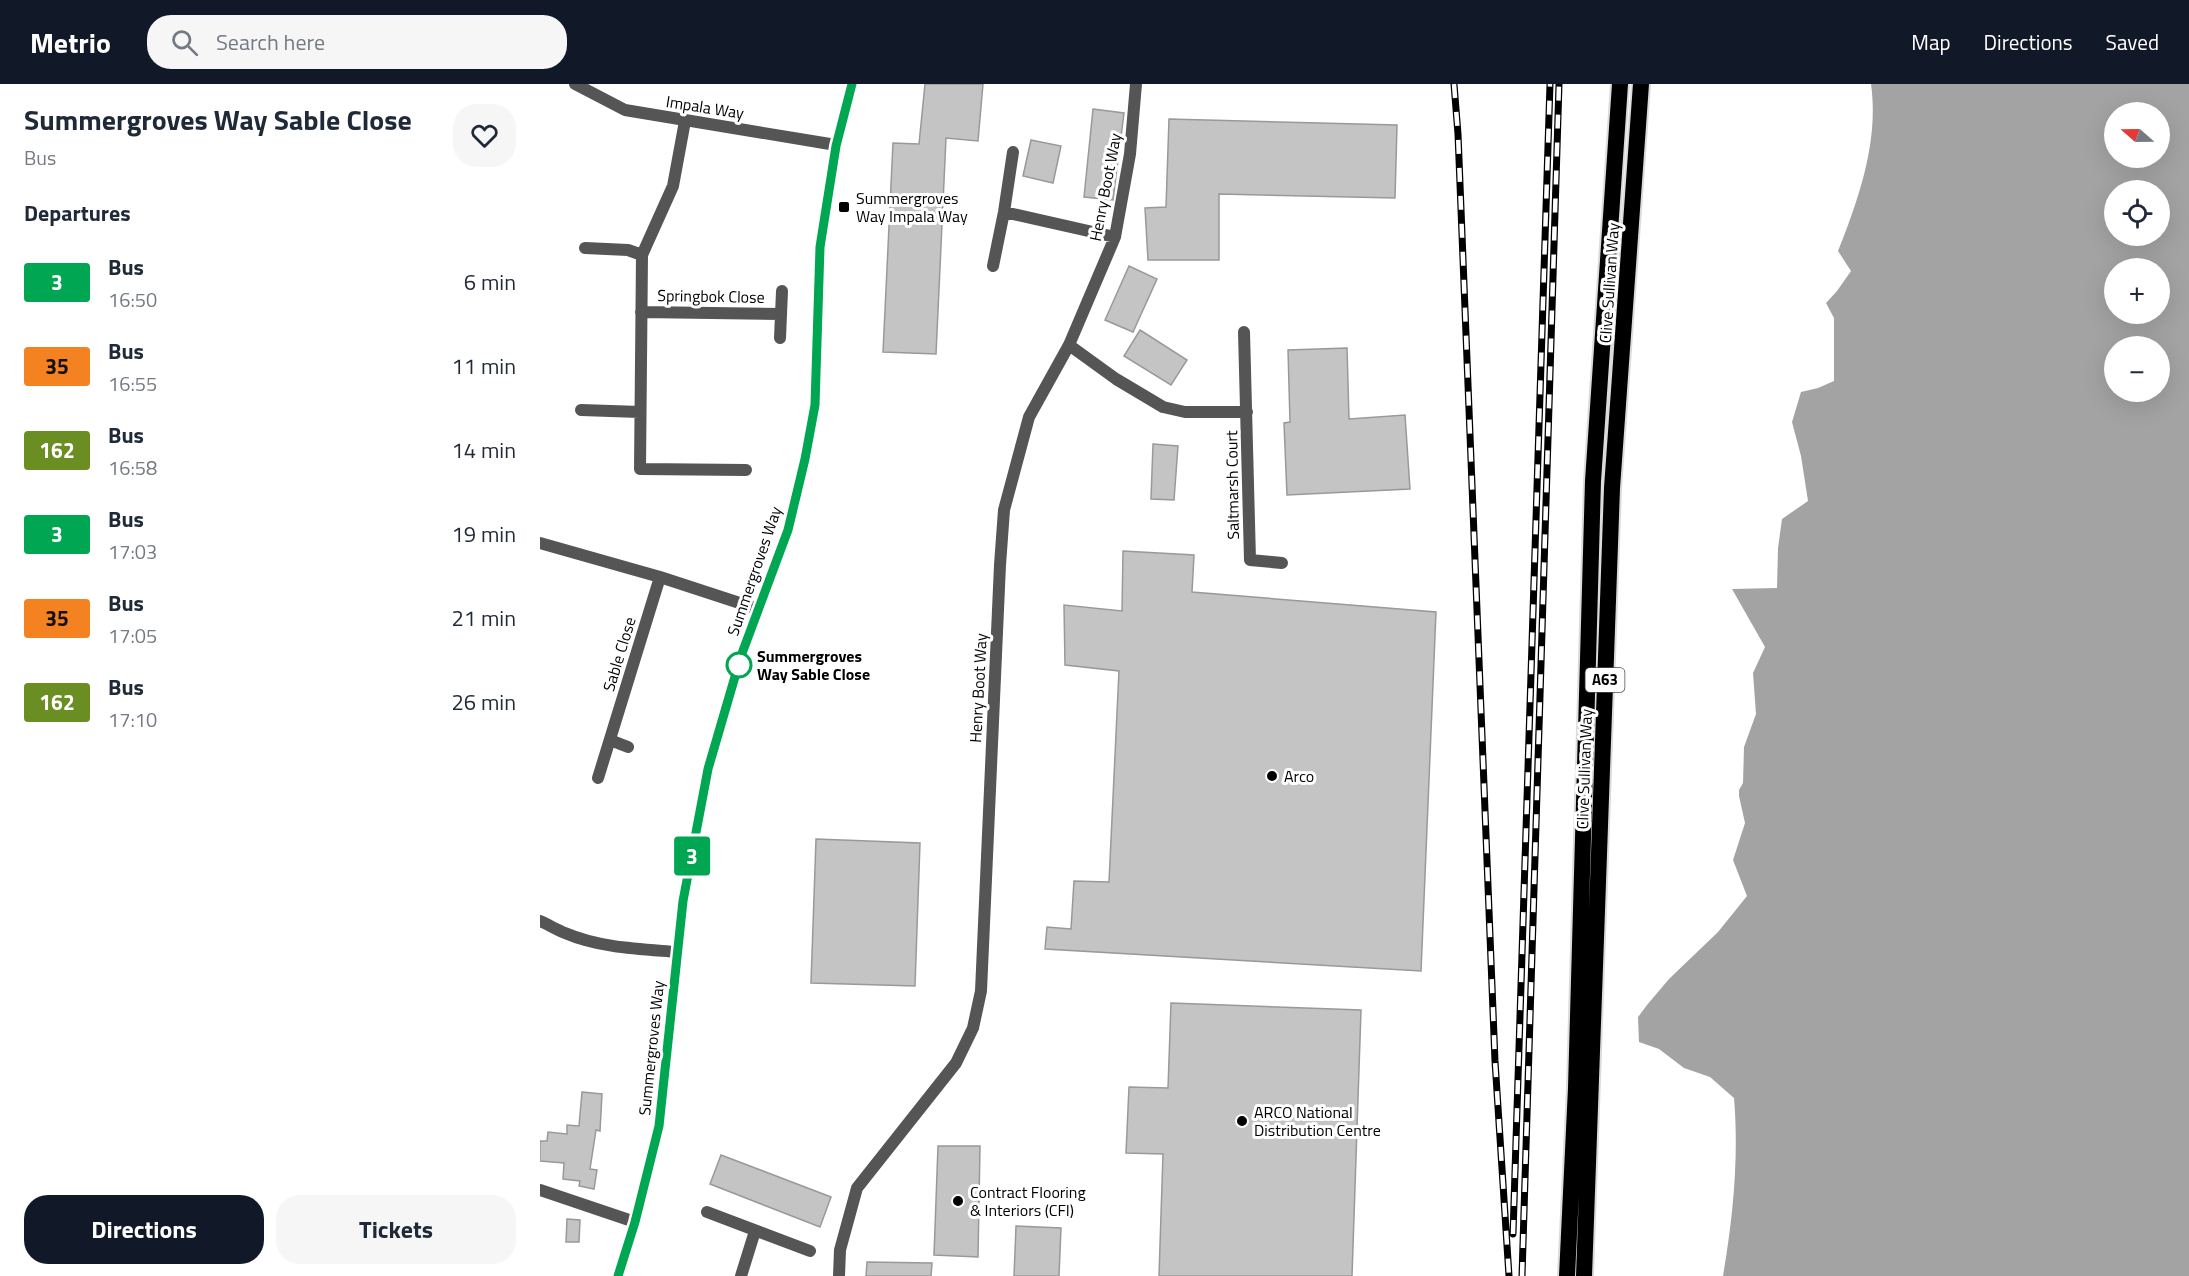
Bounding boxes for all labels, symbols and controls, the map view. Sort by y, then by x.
search box [147,15,567,69]
text: Metrio [30,21,111,64]
text: Search here [216,25,325,59]
icon: search [168,26,201,59]
text: Map [1911,26,1951,58]
text: Directions [1984,26,2073,58]
text: Saved [2106,26,2159,58]
street label: Impala Way [664,89,746,125]
text: Summergroves Way Sable Close [24,98,412,141]
north arrow [2104,102,2170,168]
map controls [2104,102,2170,402]
button: heart [453,104,516,167]
street label: Henry Boot Way [1083,131,1127,243]
text: Bus [24,142,56,173]
button: locate [2104,180,2170,246]
place label: Summergroves Way Impala Way [856,186,968,228]
text: Departures [24,196,131,230]
marker: Summergroves Way Impala Way [837,200,851,214]
street label: Clive Sullivan Way [1593,222,1625,344]
text: Bus [108,250,144,284]
button: + [2104,258,2170,324]
text: 6 min [464,265,516,299]
text: 3 [51,266,63,298]
street label: Springbok Close [657,283,765,309]
text: 16:50 [108,284,157,315]
text: Bus [108,334,144,368]
button: − [2104,336,2170,402]
text: 11 min [451,349,516,383]
text: 35 [45,350,69,382]
text: 16:55 [108,368,157,399]
text: Bus [108,418,144,452]
street label: Saltmarsh Court [1219,430,1245,540]
text: 14 min [451,433,516,467]
text: 162 [39,434,75,466]
text: 16:58 [108,452,157,483]
text: Bus [108,502,144,536]
street label: Summergroves Way [721,503,787,639]
text: 19 min [451,517,516,551]
text: 3 [51,518,63,550]
text: 17:03 [108,536,157,567]
text: Bus [108,586,144,620]
text: 21 min [451,601,516,635]
text: 35 [45,602,69,634]
street label: Sable Close [596,614,642,694]
text: 17:05 [108,620,157,651]
street label: Henry Boot Way [963,632,993,743]
place label: Summergroves Way Sable Close [757,644,870,686]
marker: Summergroves Way Sable Close [726,652,752,678]
road number: A63 [1586,668,1624,692]
text: Bus [108,670,144,704]
text: 26 min [451,685,516,719]
text: 162 [39,686,75,718]
text: 17:10 [108,704,157,735]
street label: Clive Sullivan Way [1570,708,1598,830]
place label: Arco [1284,764,1314,788]
marker: Arco [1265,769,1279,783]
line badge: 3 [672,836,712,876]
text: 3 [686,840,698,872]
street label: Summergroves Way [632,979,670,1117]
place label: ARCO National Distribution Centre [1254,1100,1381,1142]
marker: ARCO National Distribution Centre [1235,1114,1249,1128]
place label: Contract Flooring & Interiors (CFI) [970,1180,1086,1222]
marker: Contract Flooring & Interiors (CFI) [951,1194,965,1208]
button: Directions [24,1195,264,1264]
button: Tickets [276,1195,516,1264]

